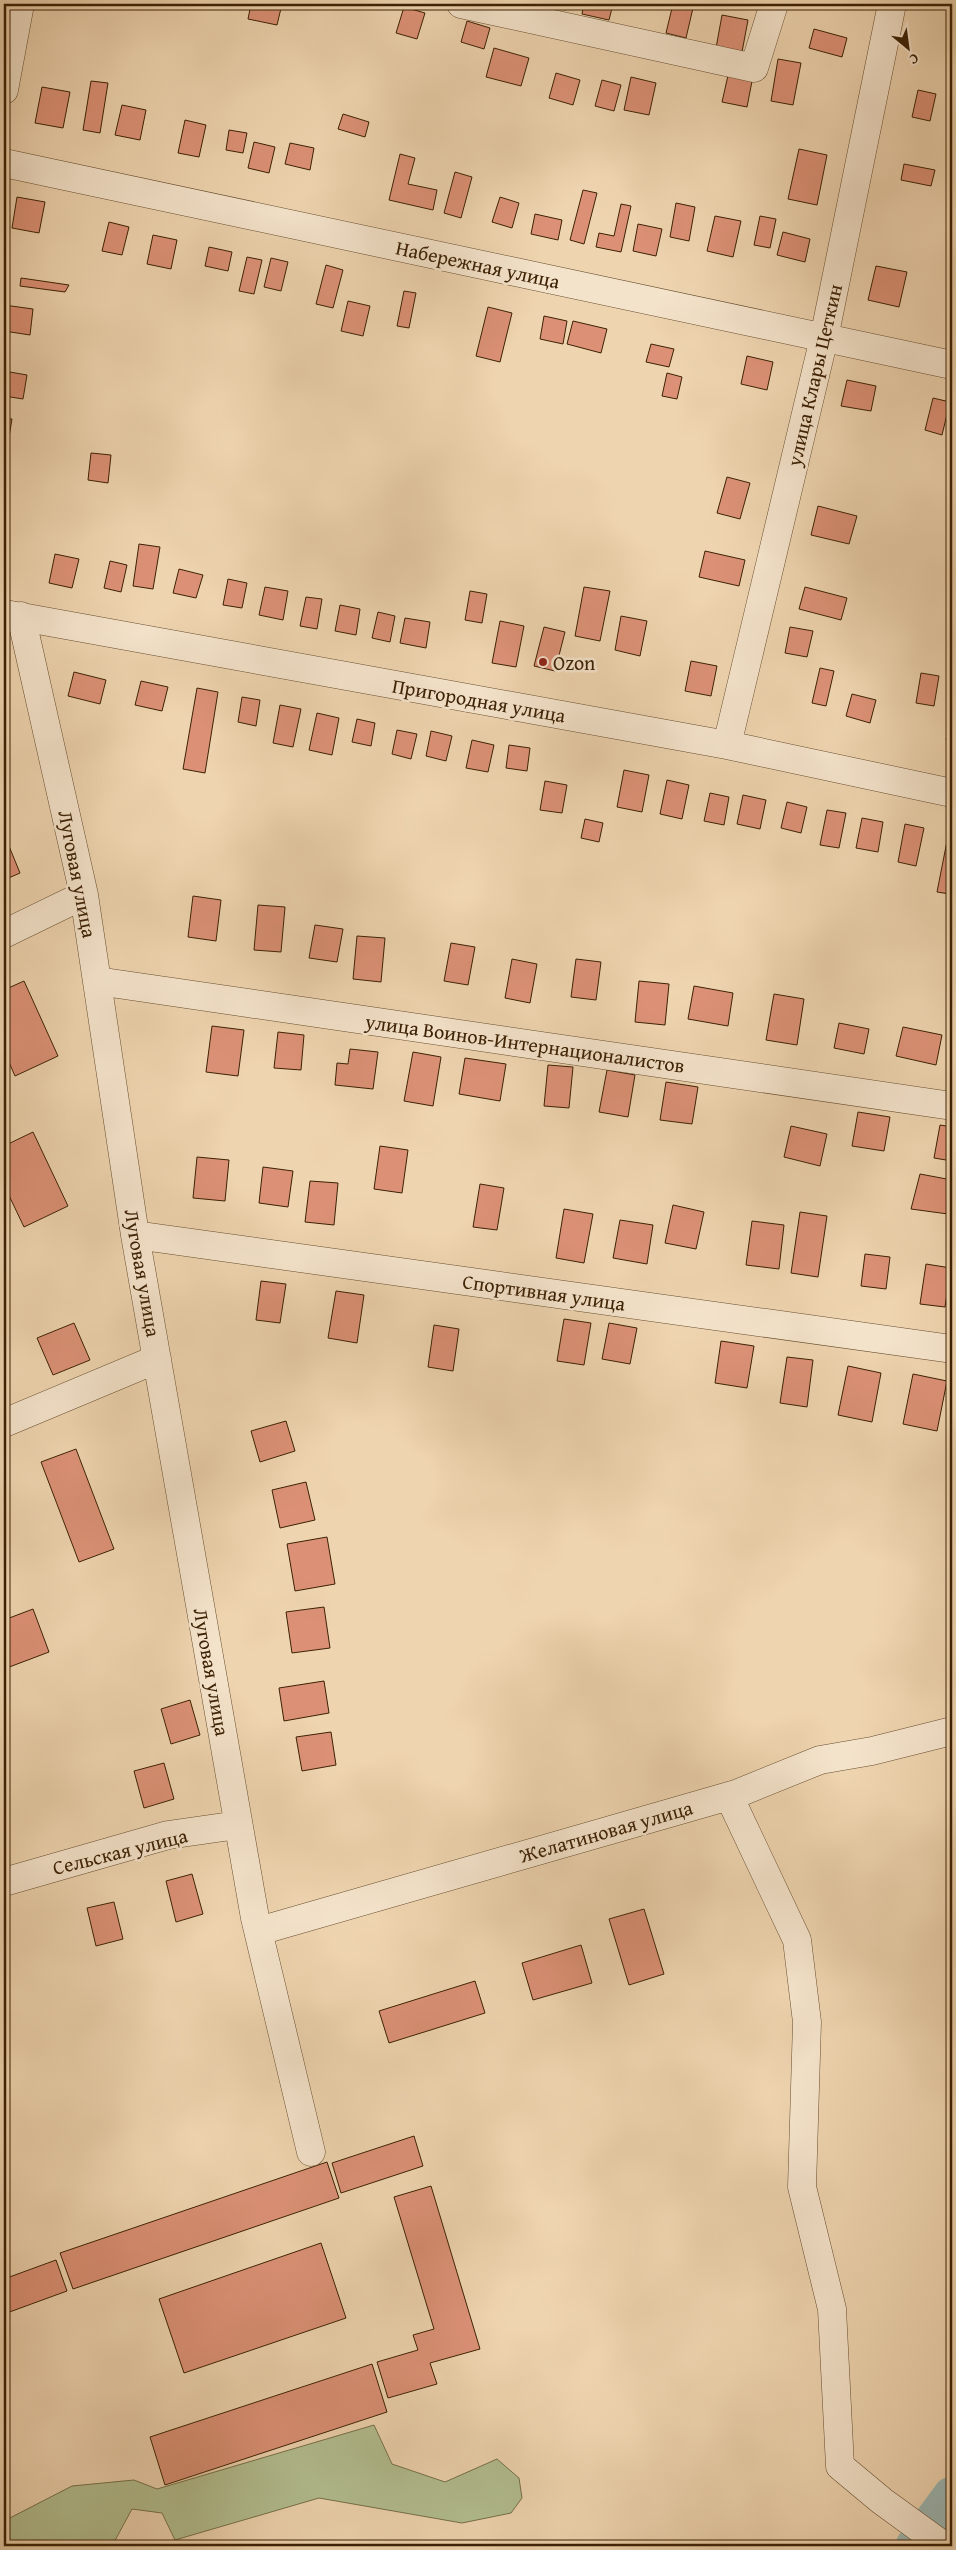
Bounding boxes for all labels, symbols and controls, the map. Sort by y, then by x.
north arrow [884,22,934,72]
text: С [906,49,923,70]
street label: Набережная улица [393,232,563,296]
street label: улица Клары Цеткин [779,281,849,470]
place label: Ozon [553,648,595,677]
marker: Ozon [537,656,549,668]
street label: Пригородная улица [390,670,569,730]
street label: Луговая улица [51,808,105,941]
street label: улица Воинов-Интернационалистов [362,1006,687,1080]
street label: Луговая улица [117,1207,169,1340]
street label: Спортивная улица [461,1266,628,1318]
street label: Луговая улица [186,1606,238,1739]
street label: Желатиновая улица [515,1792,696,1870]
street label: Сельская улица [50,1820,191,1882]

